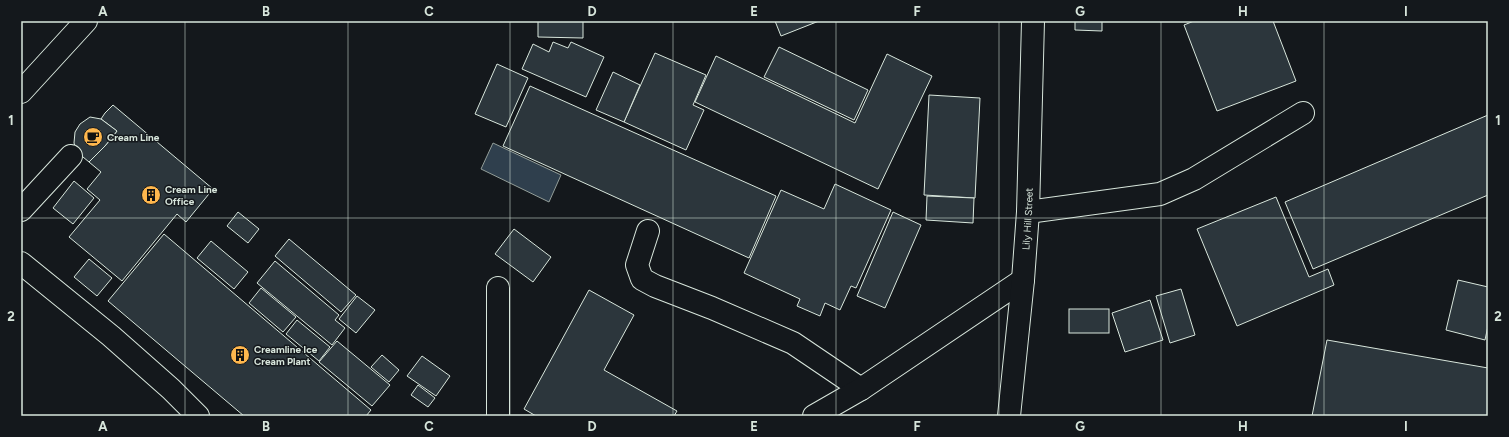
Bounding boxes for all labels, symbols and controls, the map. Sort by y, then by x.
text: A [98,4,108,19]
text: B [262,4,270,19]
text: C [424,4,434,19]
text: D [587,4,597,19]
text: E [750,4,758,19]
text: F [913,4,921,19]
text: G [1075,4,1085,19]
text: H [1238,4,1248,19]
text: I [1404,4,1408,19]
text: 1 [8,113,14,128]
text: 1 [1495,113,1501,128]
cafe icon: Cream Line [82,126,104,148]
place label: Cream Line [107,131,160,144]
place label: Cream Line Office [165,183,218,208]
building icon: Cream Line Office [140,184,162,206]
street label: Lily Hill Street [1019,187,1036,250]
text: 2 [7,309,15,324]
text: 2 [1494,309,1502,324]
place label: Creamline Ice Cream Plant [254,343,318,368]
building icon: Creamline Ice Cream Plant [229,344,251,366]
text: A [98,419,108,434]
text: B [262,419,270,434]
text: C [424,419,434,434]
text: D [587,419,597,434]
text: E [750,419,758,434]
text: F [913,419,921,434]
text: G [1075,419,1085,434]
text: H [1238,419,1248,434]
text: I [1404,419,1408,434]

